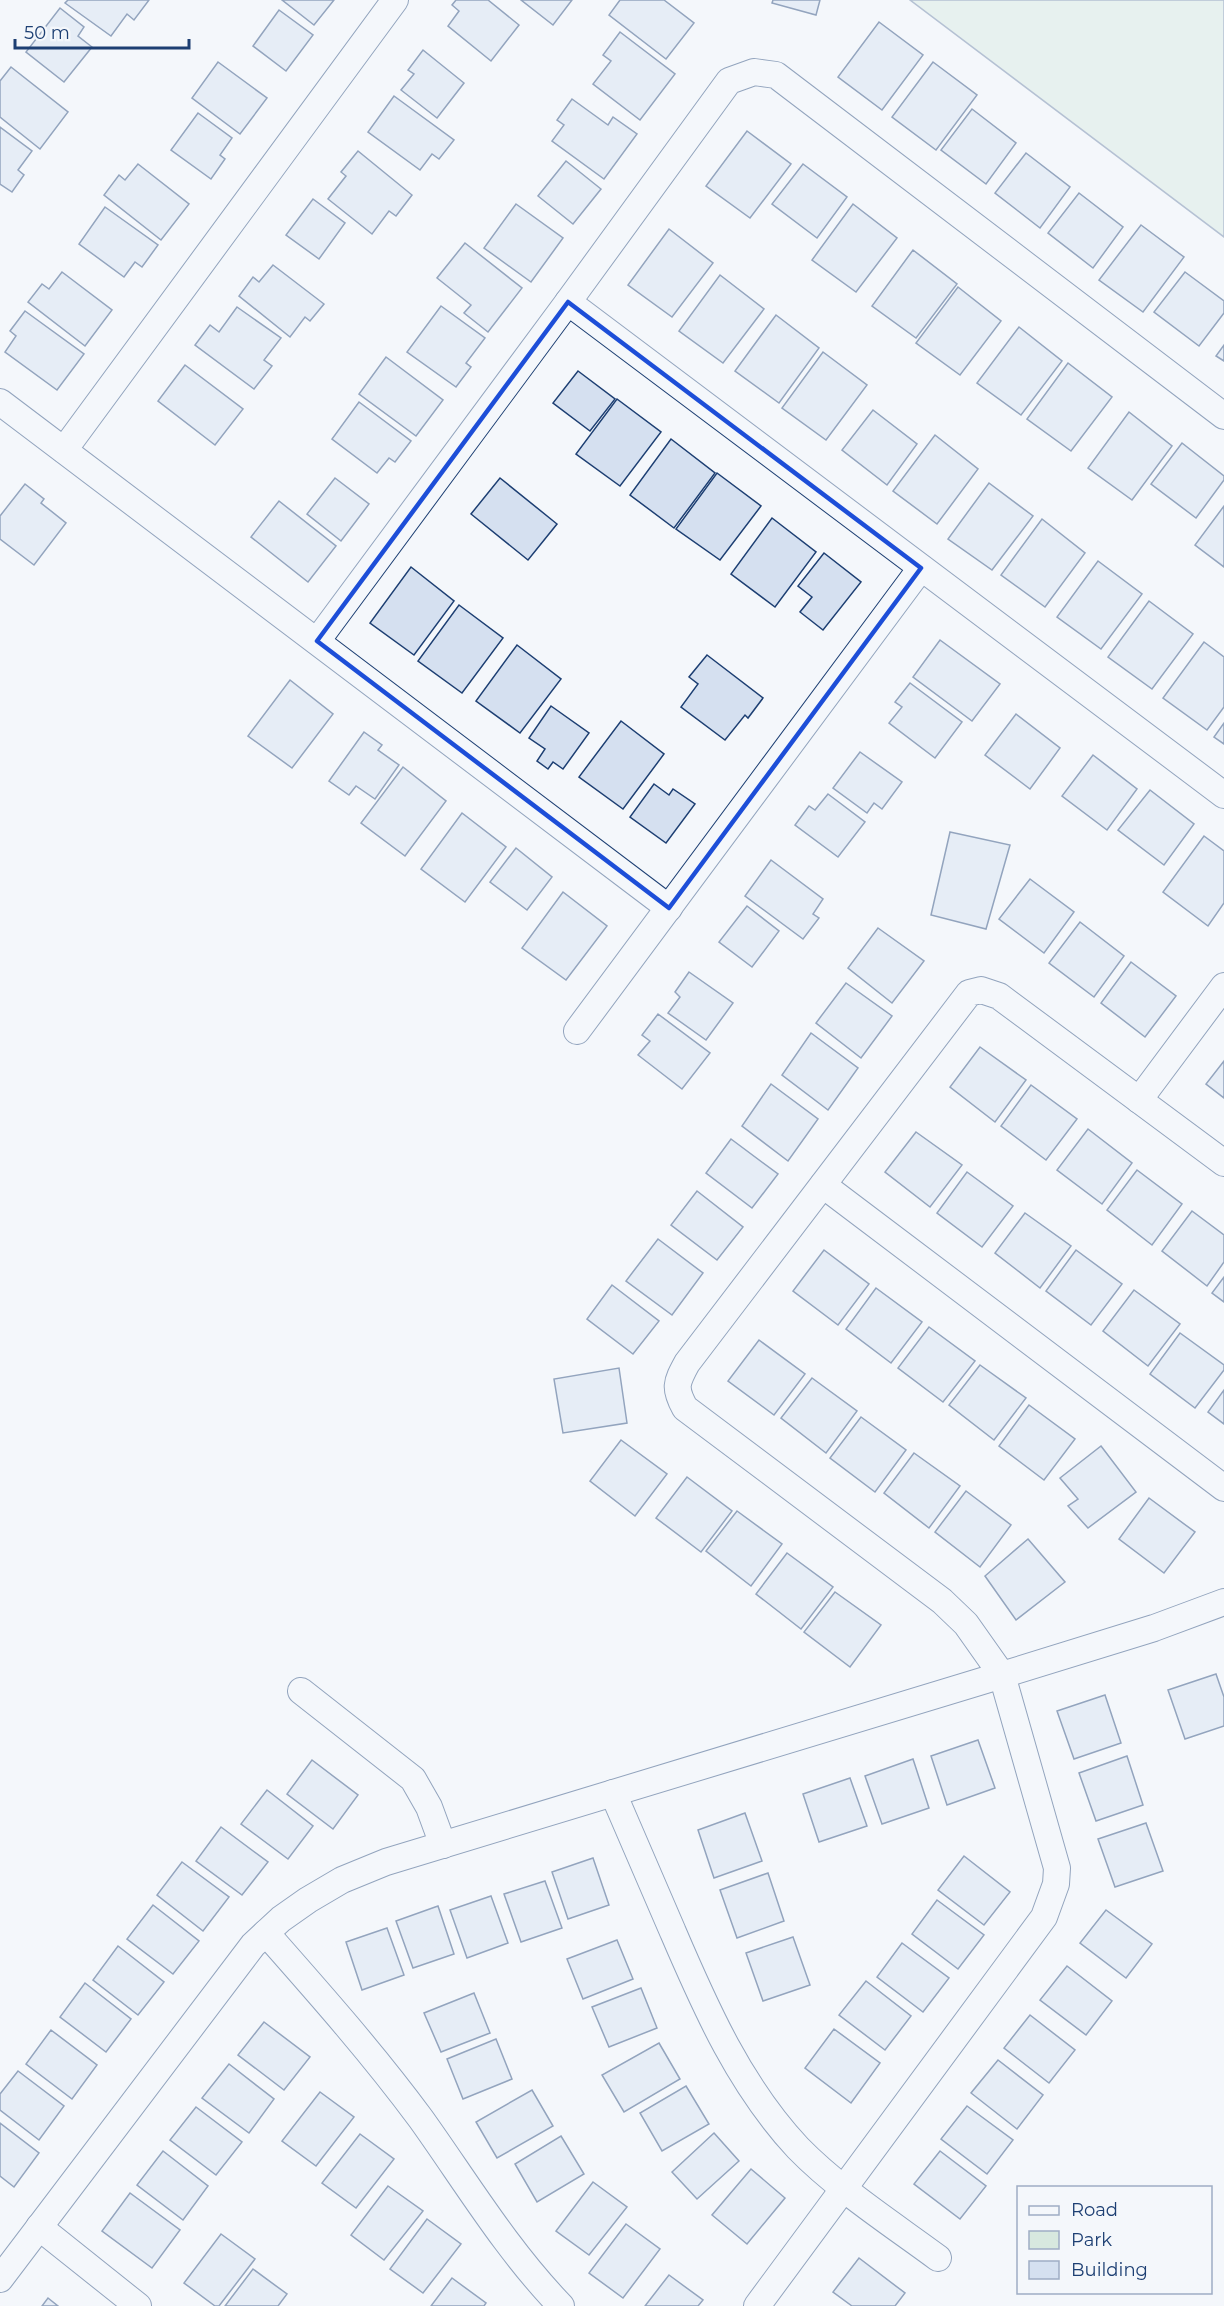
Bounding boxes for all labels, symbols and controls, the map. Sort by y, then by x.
scale bar [15,12,189,50]
text: 50 m [24,22,70,44]
legend [1017,2186,1212,2294]
text: Road [1071,2199,1118,2221]
text: Park [1071,2229,1112,2251]
text: Building [1071,2259,1148,2281]

